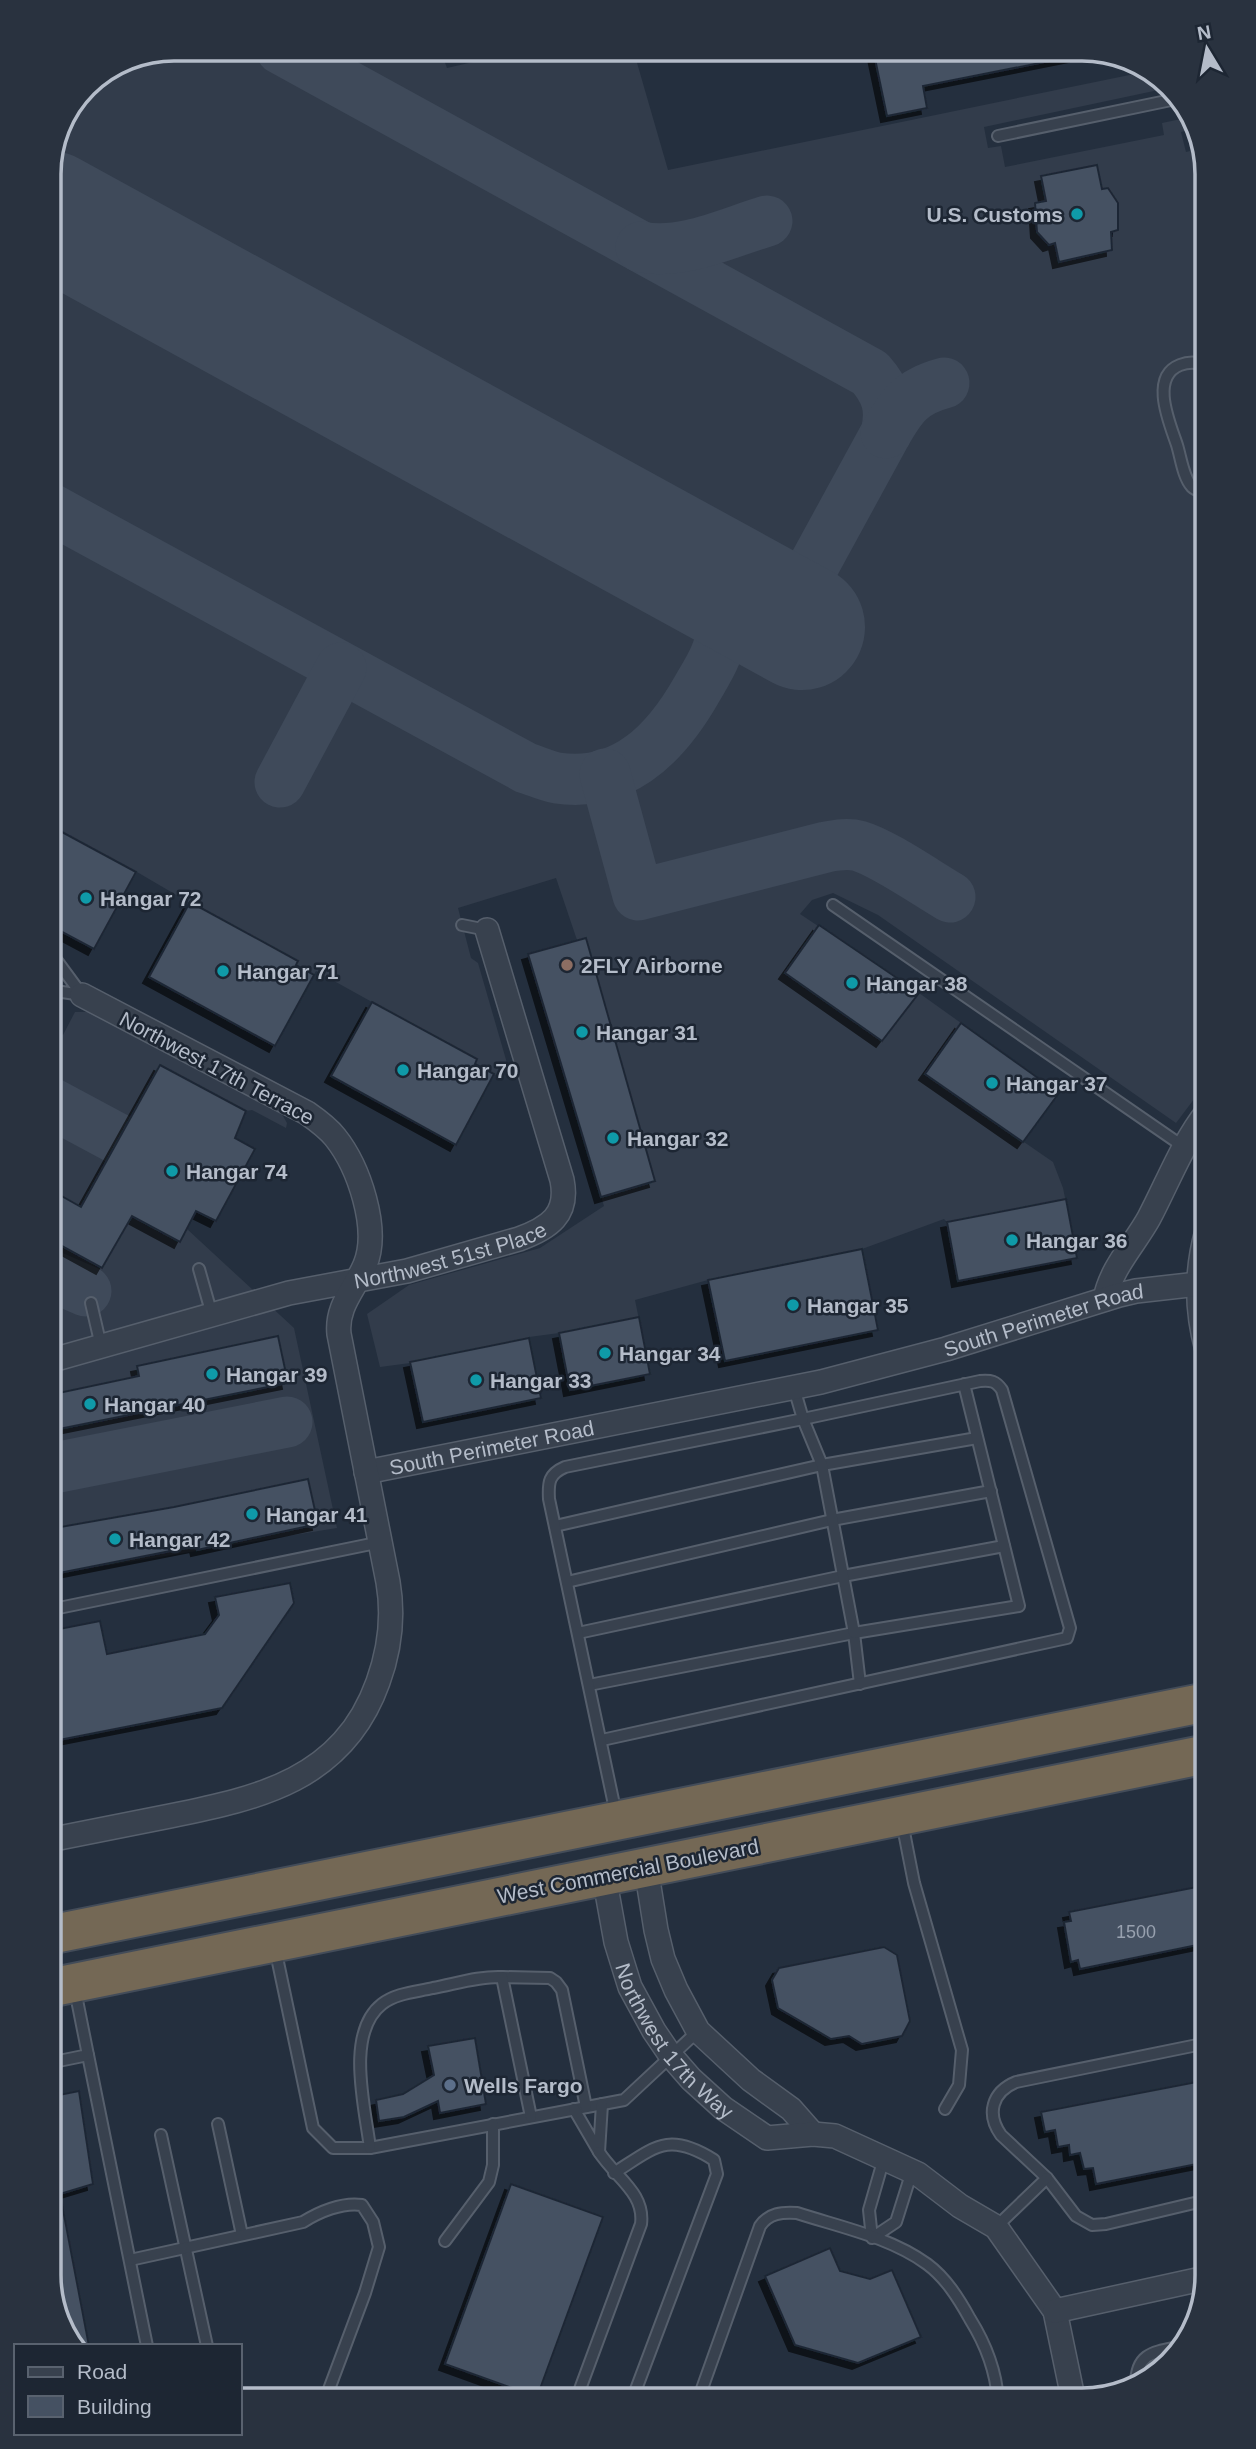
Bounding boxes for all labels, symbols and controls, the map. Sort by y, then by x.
north arrow [1172,14,1242,84]
text: N [1196,21,1213,44]
place label: U.S. Customs [926,203,1063,226]
marker: U.S. Customs [1069,206,1085,222]
place label: Hangar 72 [100,887,202,910]
marker: Hangar 72 [78,890,94,906]
place label: 2FLY Airborne [581,954,723,977]
marker: 2FLY Airborne [559,957,575,973]
place label: Hangar 71 [237,960,339,983]
marker: Hangar 71 [215,963,231,979]
place label: Hangar 38 [866,972,968,995]
marker: Hangar 38 [844,975,860,991]
street label: Northwest 17th Terrace [116,1007,318,1129]
place label: Hangar 31 [596,1021,698,1044]
marker: Hangar 31 [574,1024,590,1040]
place label: Hangar 70 [417,1059,519,1082]
marker: Hangar 70 [395,1062,411,1078]
place label: Hangar 37 [1006,1072,1108,1095]
marker: Hangar 37 [984,1075,1000,1091]
place label: Hangar 32 [627,1127,729,1150]
marker: Hangar 32 [605,1130,621,1146]
place label: Hangar 74 [186,1160,288,1183]
marker: Hangar 74 [164,1163,180,1179]
street label: Northwest 51st Place [352,1217,550,1292]
place label: Hangar 36 [1026,1229,1128,1252]
marker: Hangar 36 [1004,1232,1020,1248]
street label: South Perimeter Road [941,1279,1144,1361]
place label: Hangar 35 [807,1294,909,1317]
marker: Hangar 35 [785,1297,801,1313]
place label: Hangar 34 [619,1342,721,1365]
marker: Hangar 34 [597,1345,613,1361]
place label: Hangar 39 [226,1363,328,1386]
marker: Hangar 39 [204,1366,220,1382]
place label: Hangar 33 [490,1369,592,1392]
marker: Hangar 33 [468,1372,484,1388]
place label: Hangar 40 [104,1393,206,1416]
marker: Hangar 40 [82,1396,98,1412]
street label: South Perimeter Road [387,1416,596,1479]
place label: Hangar 41 [266,1503,368,1526]
marker: Hangar 41 [244,1506,260,1522]
place label: Hangar 42 [129,1528,231,1551]
marker: Hangar 42 [107,1531,123,1547]
street label: West Commercial Boulevard [495,1834,761,1908]
house number: 1500 [1116,1922,1156,1942]
street label: Northwest 17th Way [612,1960,738,2123]
place label: Wells Fargo [464,2074,583,2097]
marker: Wells Fargo [442,2077,458,2093]
legend [14,2344,242,2435]
text: Road [77,2360,127,2383]
text: Building [77,2395,152,2418]

